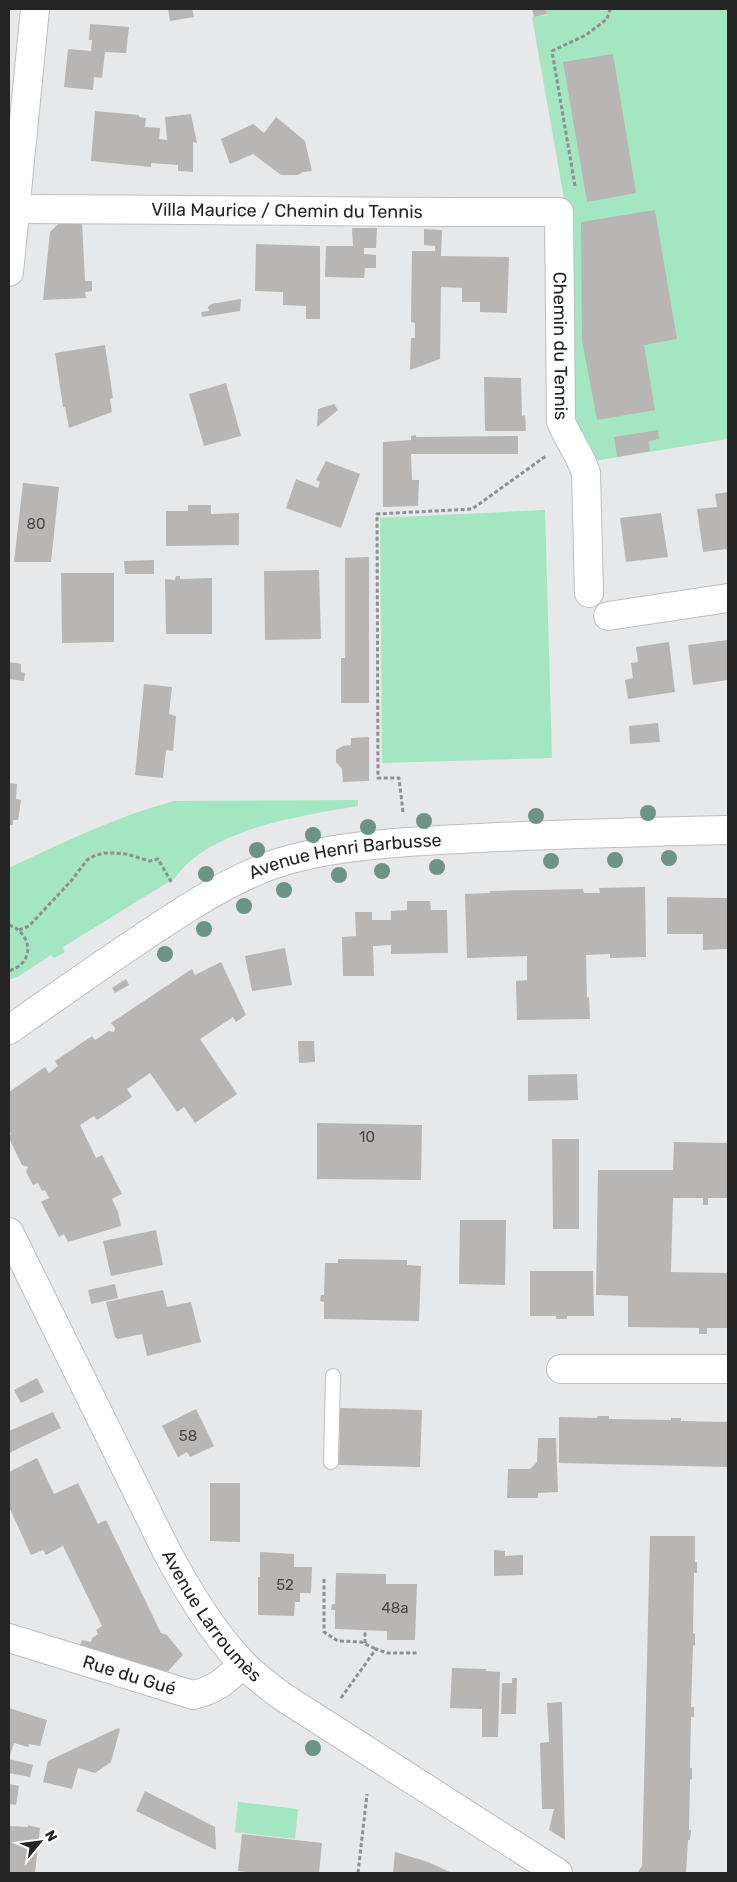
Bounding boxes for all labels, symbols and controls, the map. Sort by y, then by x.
street label: Villa Maurice / Chemin du Tennis [151,199,423,223]
street label: Chemin du Tennis [549,272,572,420]
house number: 80 [26,515,46,533]
street label: Avenue Henri Barbusse [245,829,442,884]
house number: 10 [359,1128,375,1146]
house number: 58 [179,1427,197,1445]
street label: Avenue Larroumès [157,1546,266,1687]
house number: 52 [276,1576,294,1594]
house number: 48a [381,1599,409,1617]
street label: Rue du Gué [80,1651,179,1700]
north arrow [15,1817,65,1867]
text: N [41,1827,61,1844]

